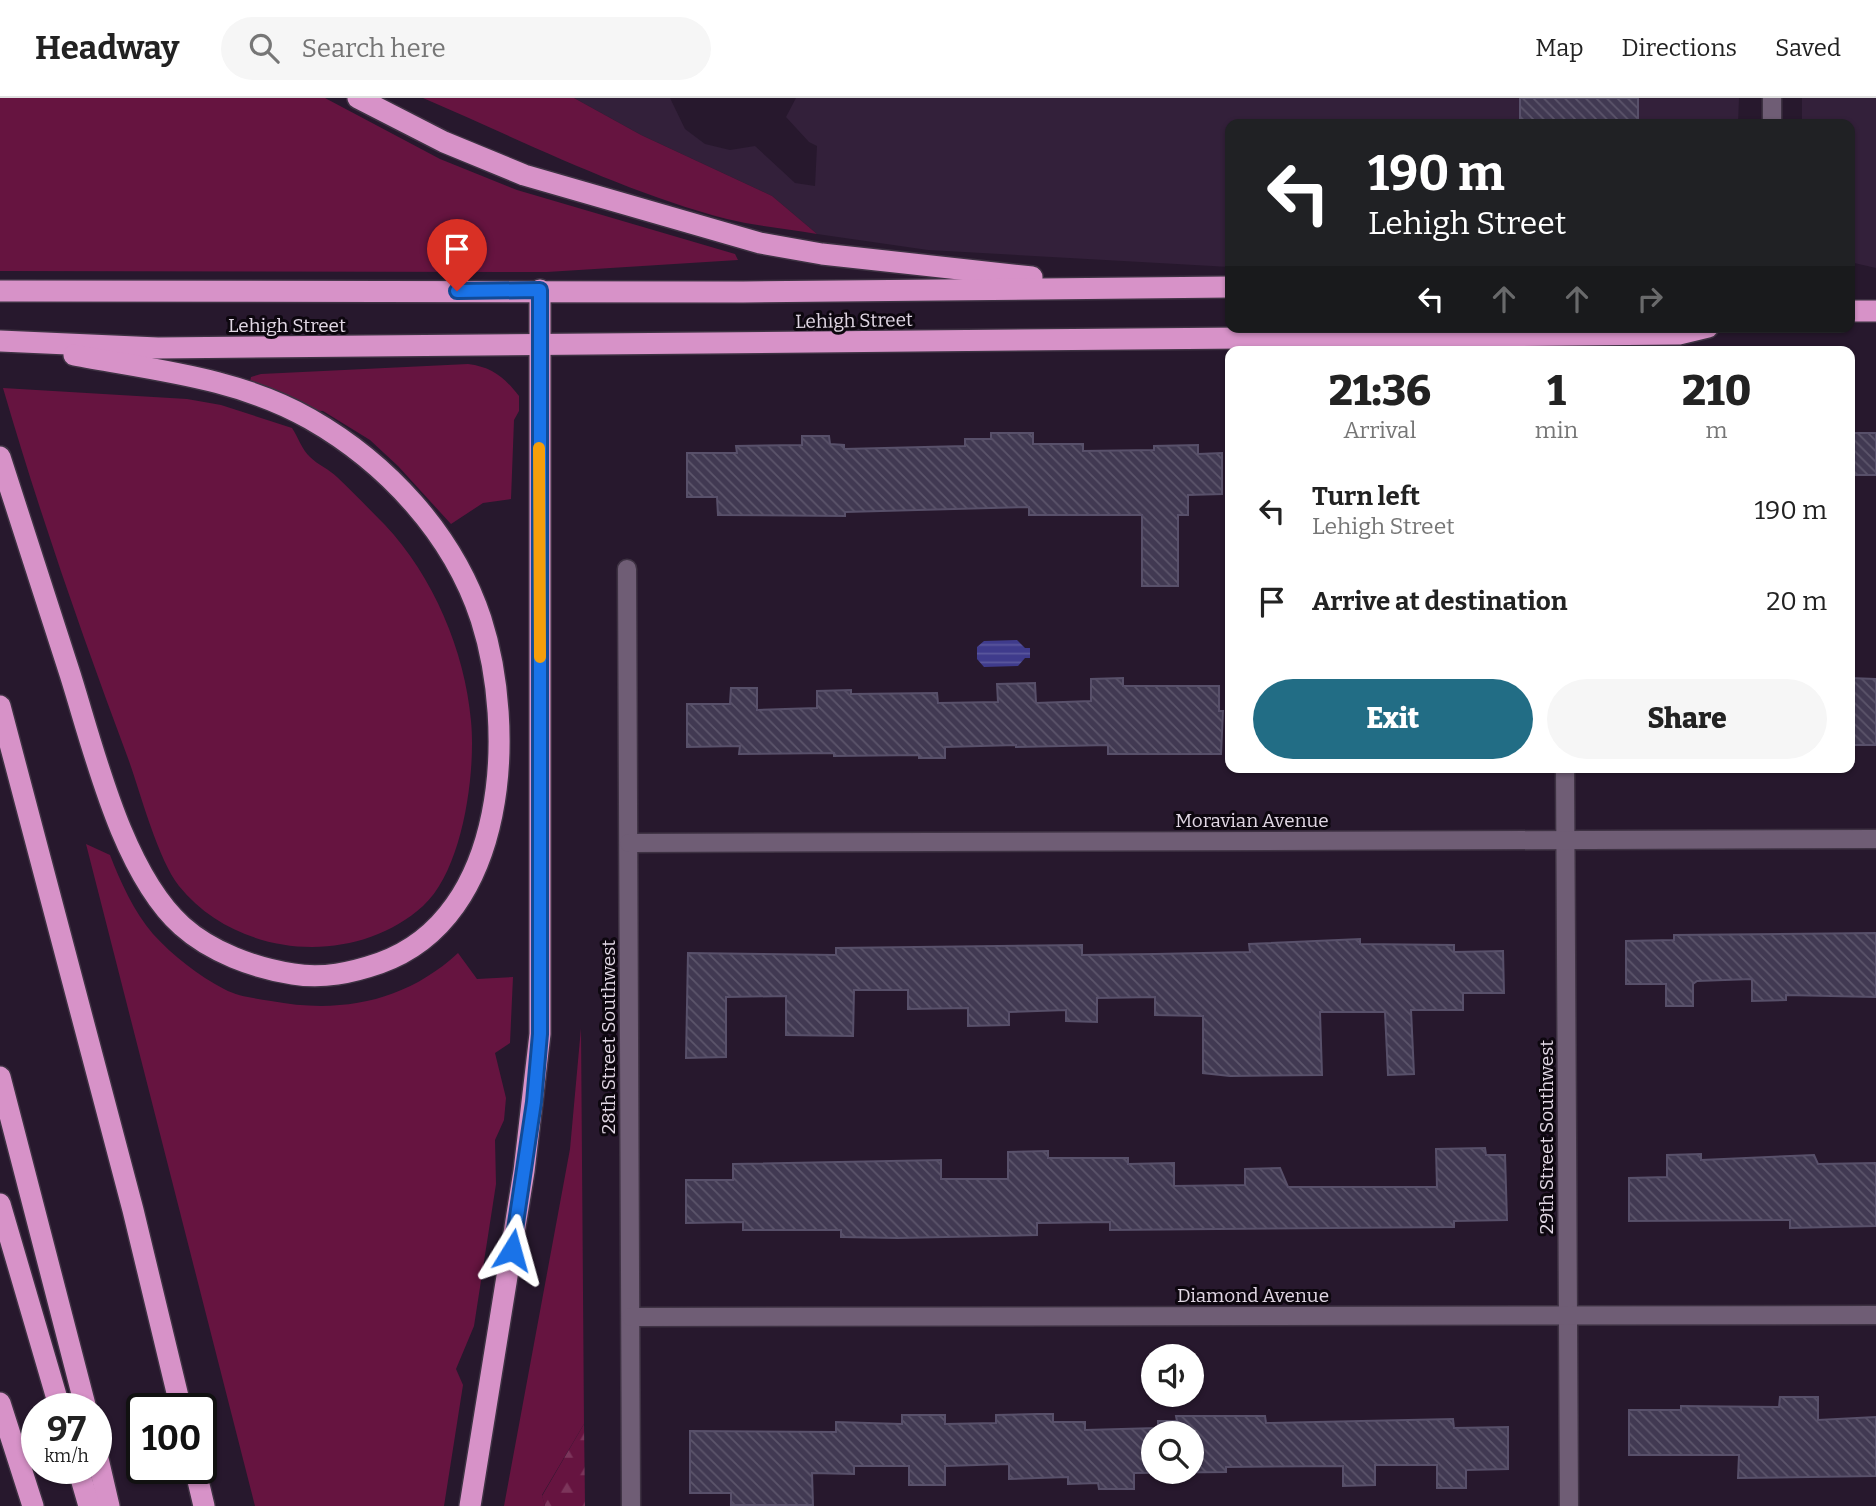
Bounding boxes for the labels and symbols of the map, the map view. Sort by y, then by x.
pin [427,219,487,291]
street label: Lehigh Street [795,308,913,333]
street label: Lehigh Street [228,314,346,337]
street label: Moravian Avenue [1175,809,1329,832]
street label: 28th Street Southwest [597,940,620,1134]
street label: 29th Street Southwest [1535,1040,1558,1234]
position arrow [475,1213,549,1287]
street label: Diamond Avenue [1177,1284,1329,1307]
speed limit sign: 100 [126,1393,217,1484]

